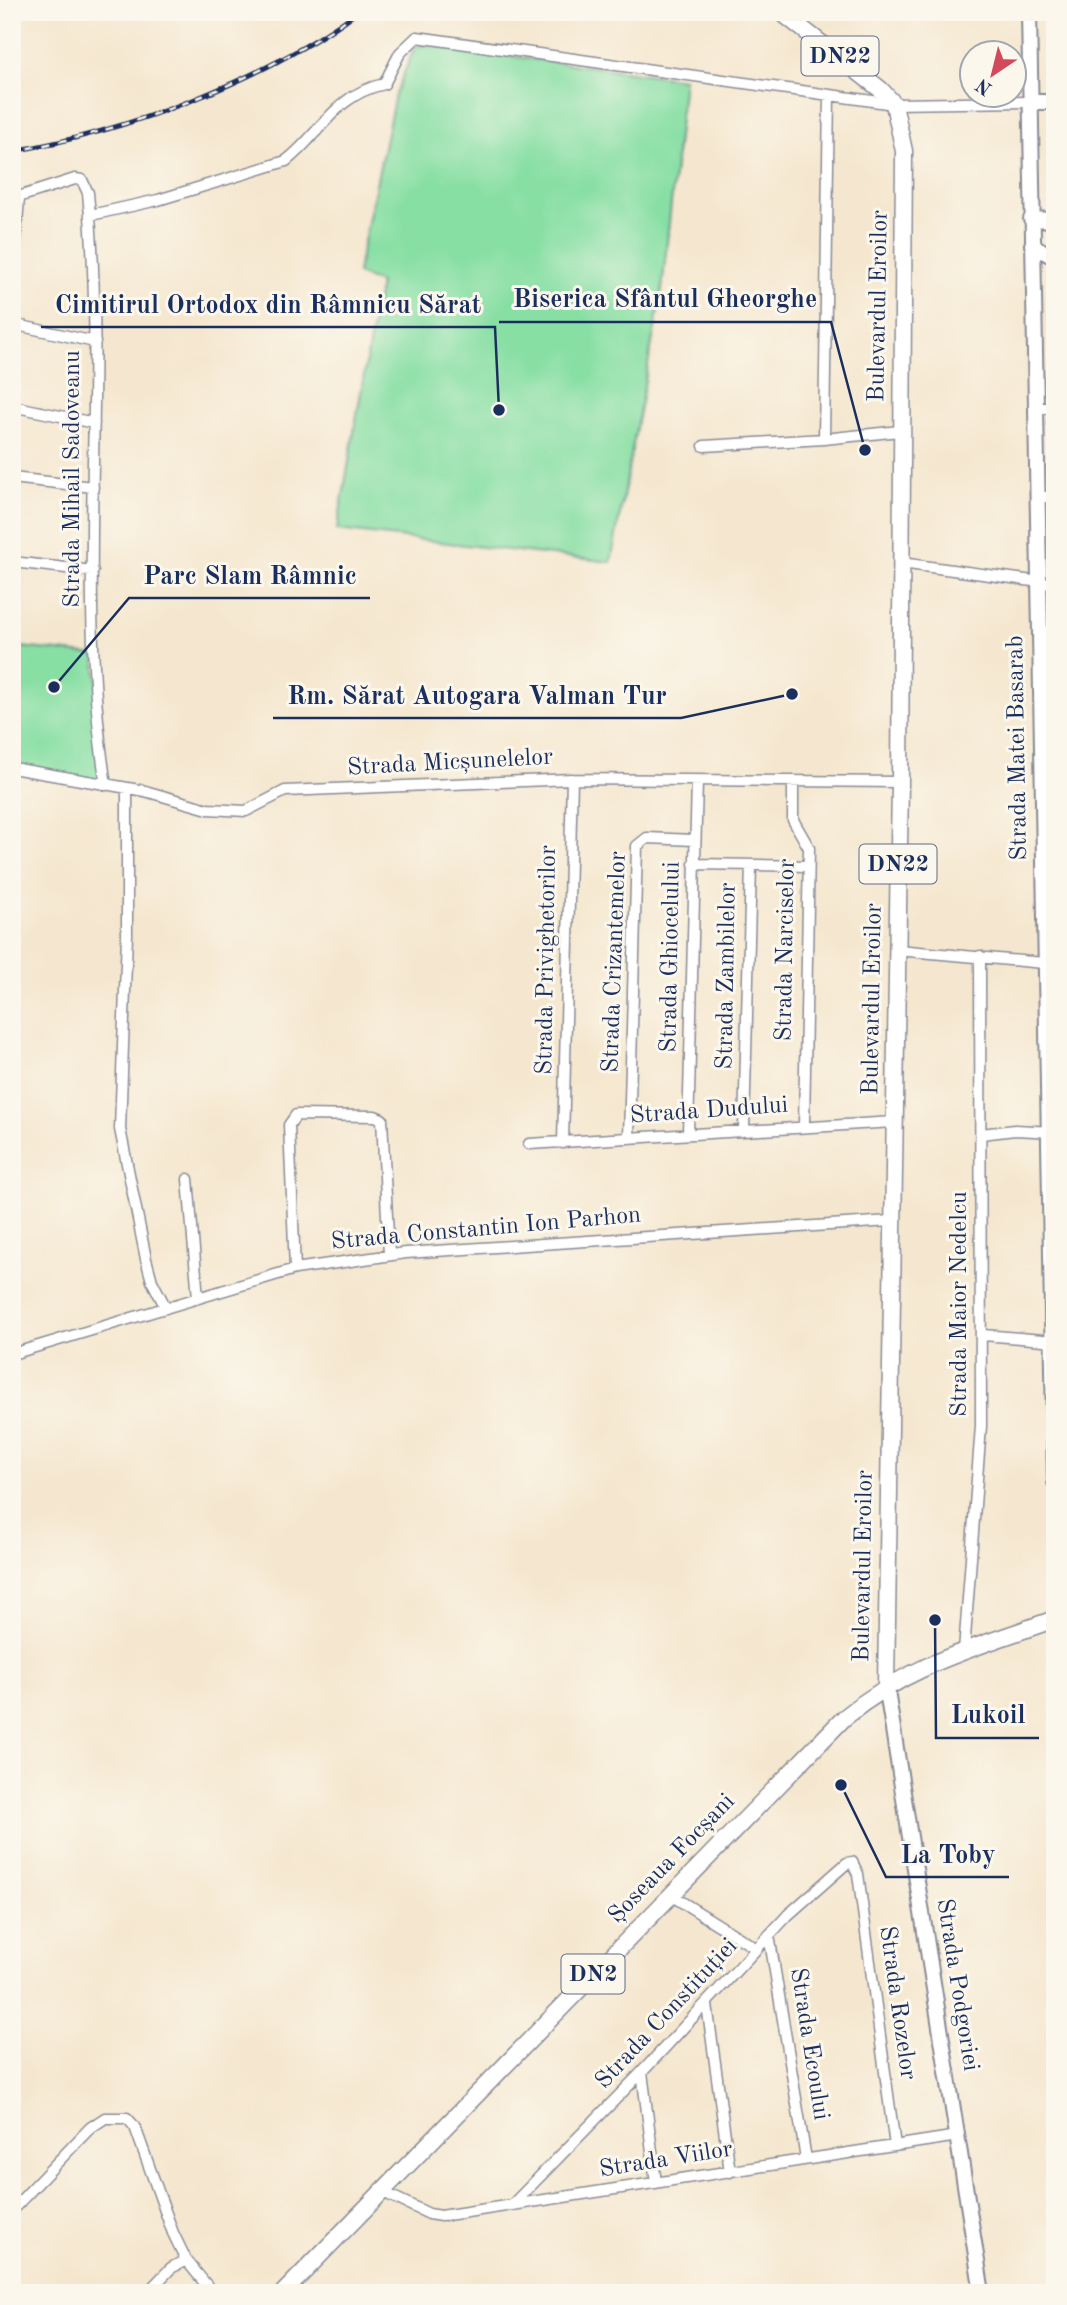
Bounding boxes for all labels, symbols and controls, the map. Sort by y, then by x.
road number: DN22 [802,36,878,76]
north arrow [958,38,1028,108]
text: N [973,74,996,98]
street label: Bulevardul Eroilor [865,210,893,402]
callout: Biserica Sfântul Gheorghe [499,275,831,322]
callout: Cimitirul Ortodox din Râmnicu Sărat [41,280,495,327]
text: Biserica Sfântul Gheorghe [513,287,817,313]
text: Cimitirul Ortodox din Râmnicu Sărat [55,293,481,319]
street label: Strada Mihail Sadoveanu [61,350,85,608]
callout: Parc Slam Râmnic [129,551,370,598]
text: Parc Slam Râmnic [143,564,357,590]
street label: Strada Matei Basarab [1004,635,1032,861]
callout: Rm. Sărat Autogara Valman Tur [273,671,681,718]
text: Rm. Sărat Autogara Valman Tur [287,684,667,710]
street label: Strada Micșunelelor [346,746,554,780]
road number: DN22 [860,844,936,884]
street label: Strada Privighetorilor [533,845,561,1075]
street label: Strada Crizantemelor [599,851,631,1073]
street label: Strada Narciselor [772,858,800,1042]
street label: Strada Ghiocelului [657,861,685,1053]
street label: Strada Zambilelor [713,882,741,1070]
street label: Bulevardul Eroilor [859,903,887,1095]
street label: Strada Dudului [629,1093,789,1129]
street label: Strada Maior Nedelcu [948,1191,972,1417]
street label: Strada Constantin Ion Parhon [330,1203,642,1255]
street label: Bulevardul Eroilor [850,1470,878,1662]
callout: Lukoil [936,1691,1039,1738]
text: Lukoil [950,1703,1026,1729]
street label: Șoseaua Focșani [604,1789,740,1929]
callout: La Toby [886,1830,1009,1877]
text: La Toby [900,1843,996,1869]
street label: Strada Podgoriei [932,1897,982,2073]
street label: Strada Rozelor [874,1925,920,2082]
street label: Strada Constituției [591,1934,743,2094]
road number: DN2 [562,1954,624,1994]
street label: Strada Ecoului [785,1966,833,2122]
street label: Strada Viilor [598,2138,735,2182]

